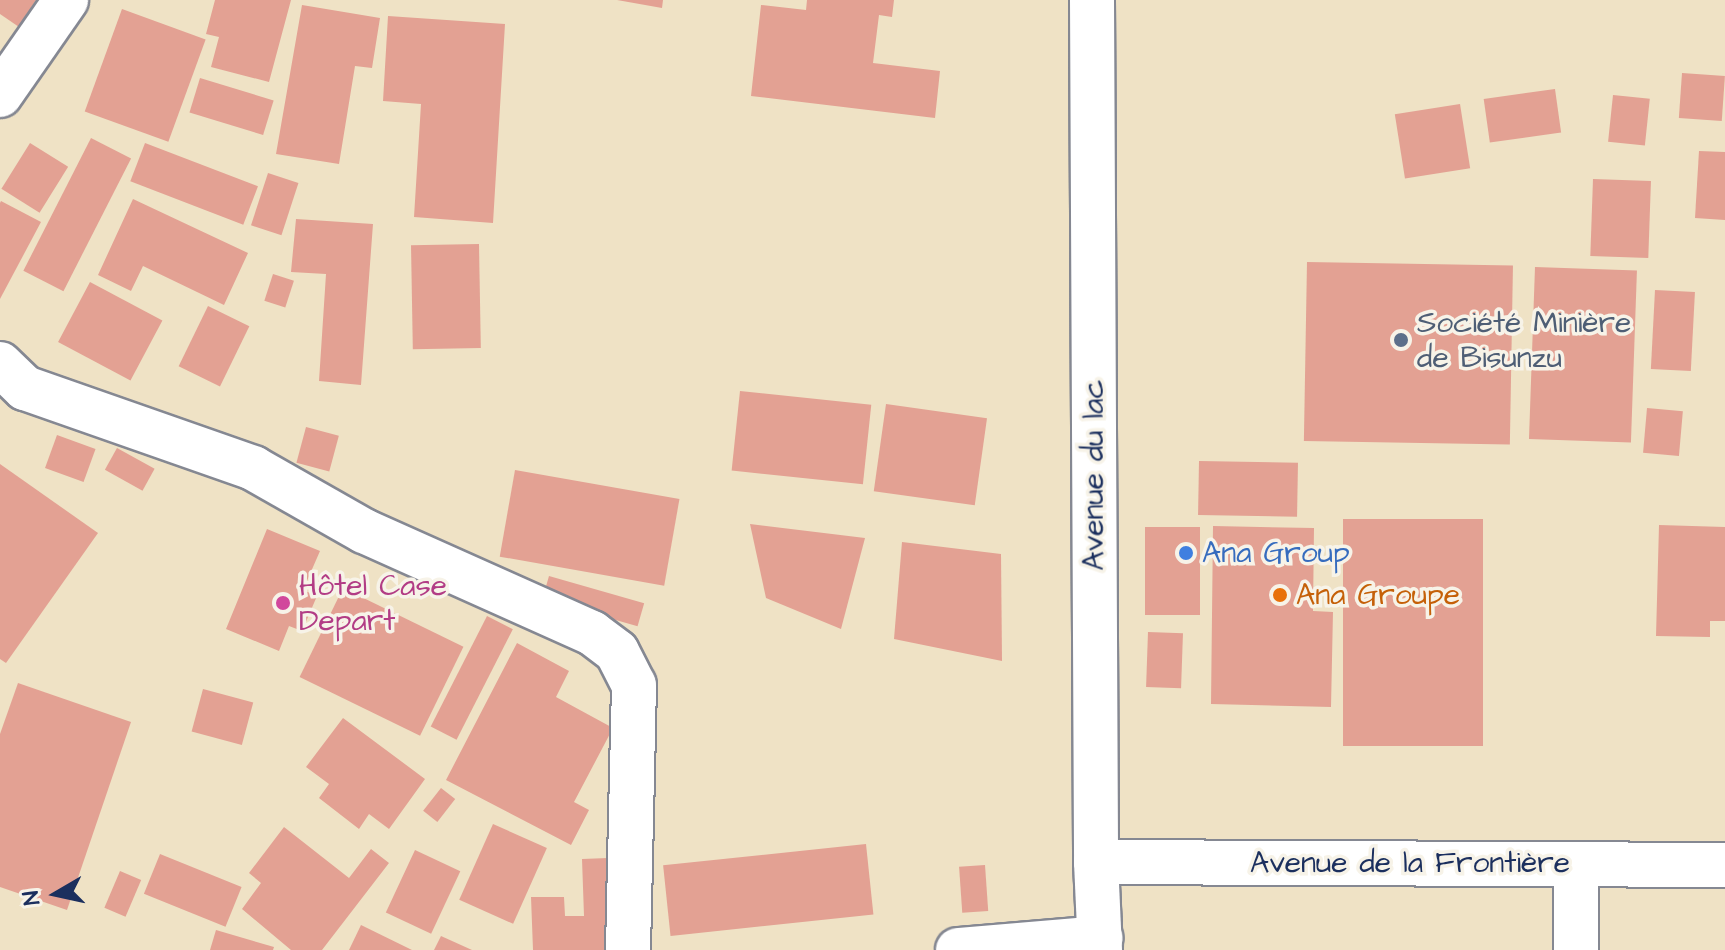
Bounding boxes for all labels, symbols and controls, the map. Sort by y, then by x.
place label: Société Minière de Bisunzu [1417,305,1631,376]
marker: Société Minière de Bisunzu [1392,331,1410,349]
street label: Avenue du lac [1076,379,1112,571]
place label: Ana Group [1202,535,1350,571]
marker: Ana Group [1177,544,1195,562]
place label: Hôtel Case Depart [299,568,447,638]
place label: Ana Groupe [1296,577,1460,613]
marker: Ana Groupe [1271,586,1289,604]
marker: Hôtel Case Depart [274,594,292,612]
street label: Avenue de la Frontière [1250,845,1570,881]
north arrow [16,854,96,934]
text: N [15,889,48,907]

